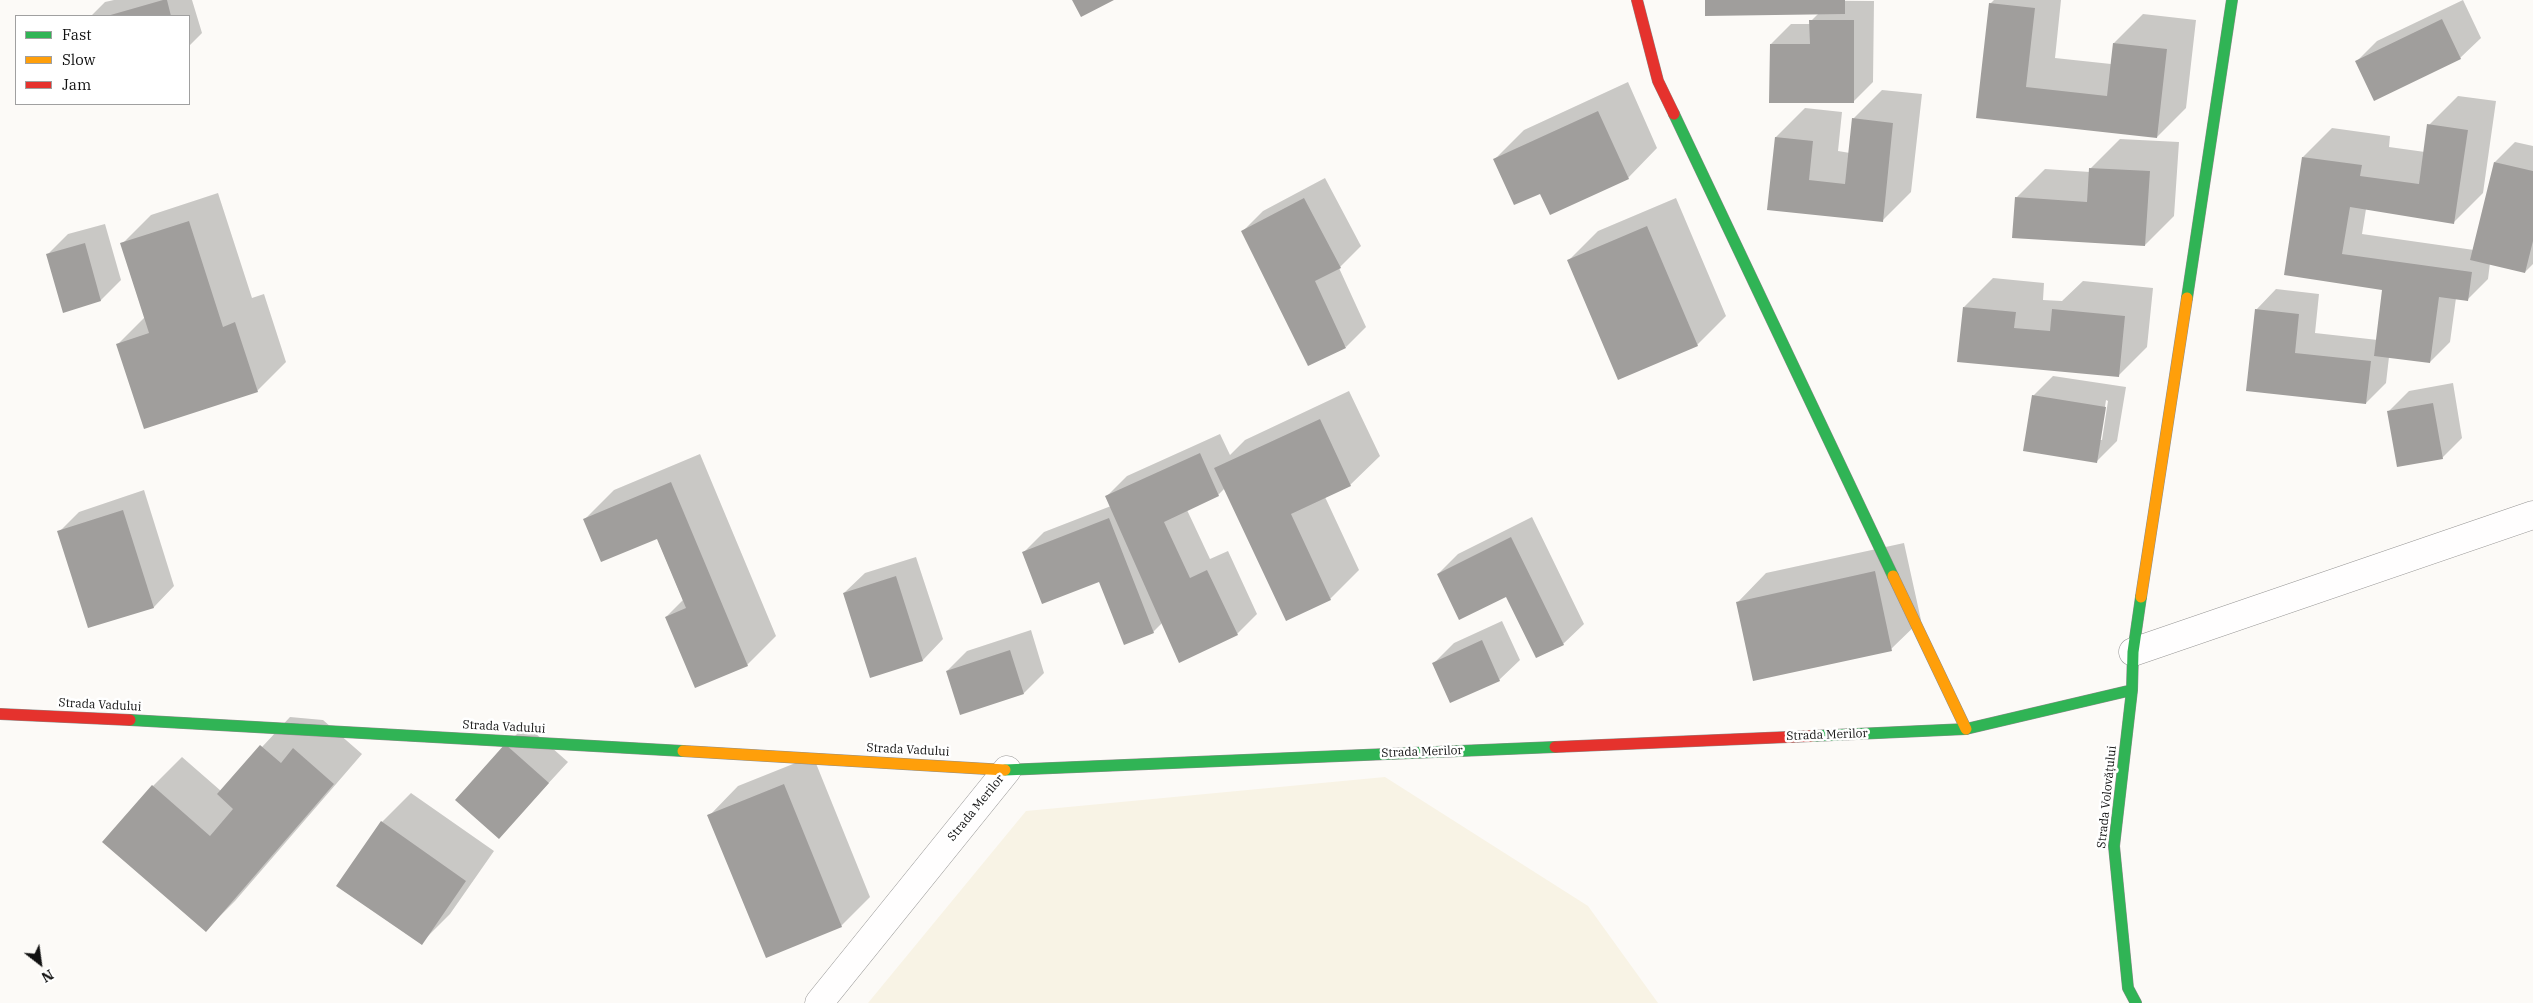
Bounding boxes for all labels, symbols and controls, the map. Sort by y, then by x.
legend [15,15,190,105]
text: Fast [62,25,92,44]
text: Slow [62,50,95,69]
text: Jam [62,75,91,94]
street label: Strada Vadului [58,696,142,714]
street label: Strada Vadului [462,718,546,736]
street label: Strada Merilor [1786,726,1868,744]
street label: Strada Vadului [866,741,950,759]
street label: Strada Merilor [1381,743,1463,761]
street label: Strada Volovățului [2094,745,2120,849]
street label: Strada Merilor [945,772,1007,844]
north arrow [15,938,65,988]
text: N [38,965,57,987]

